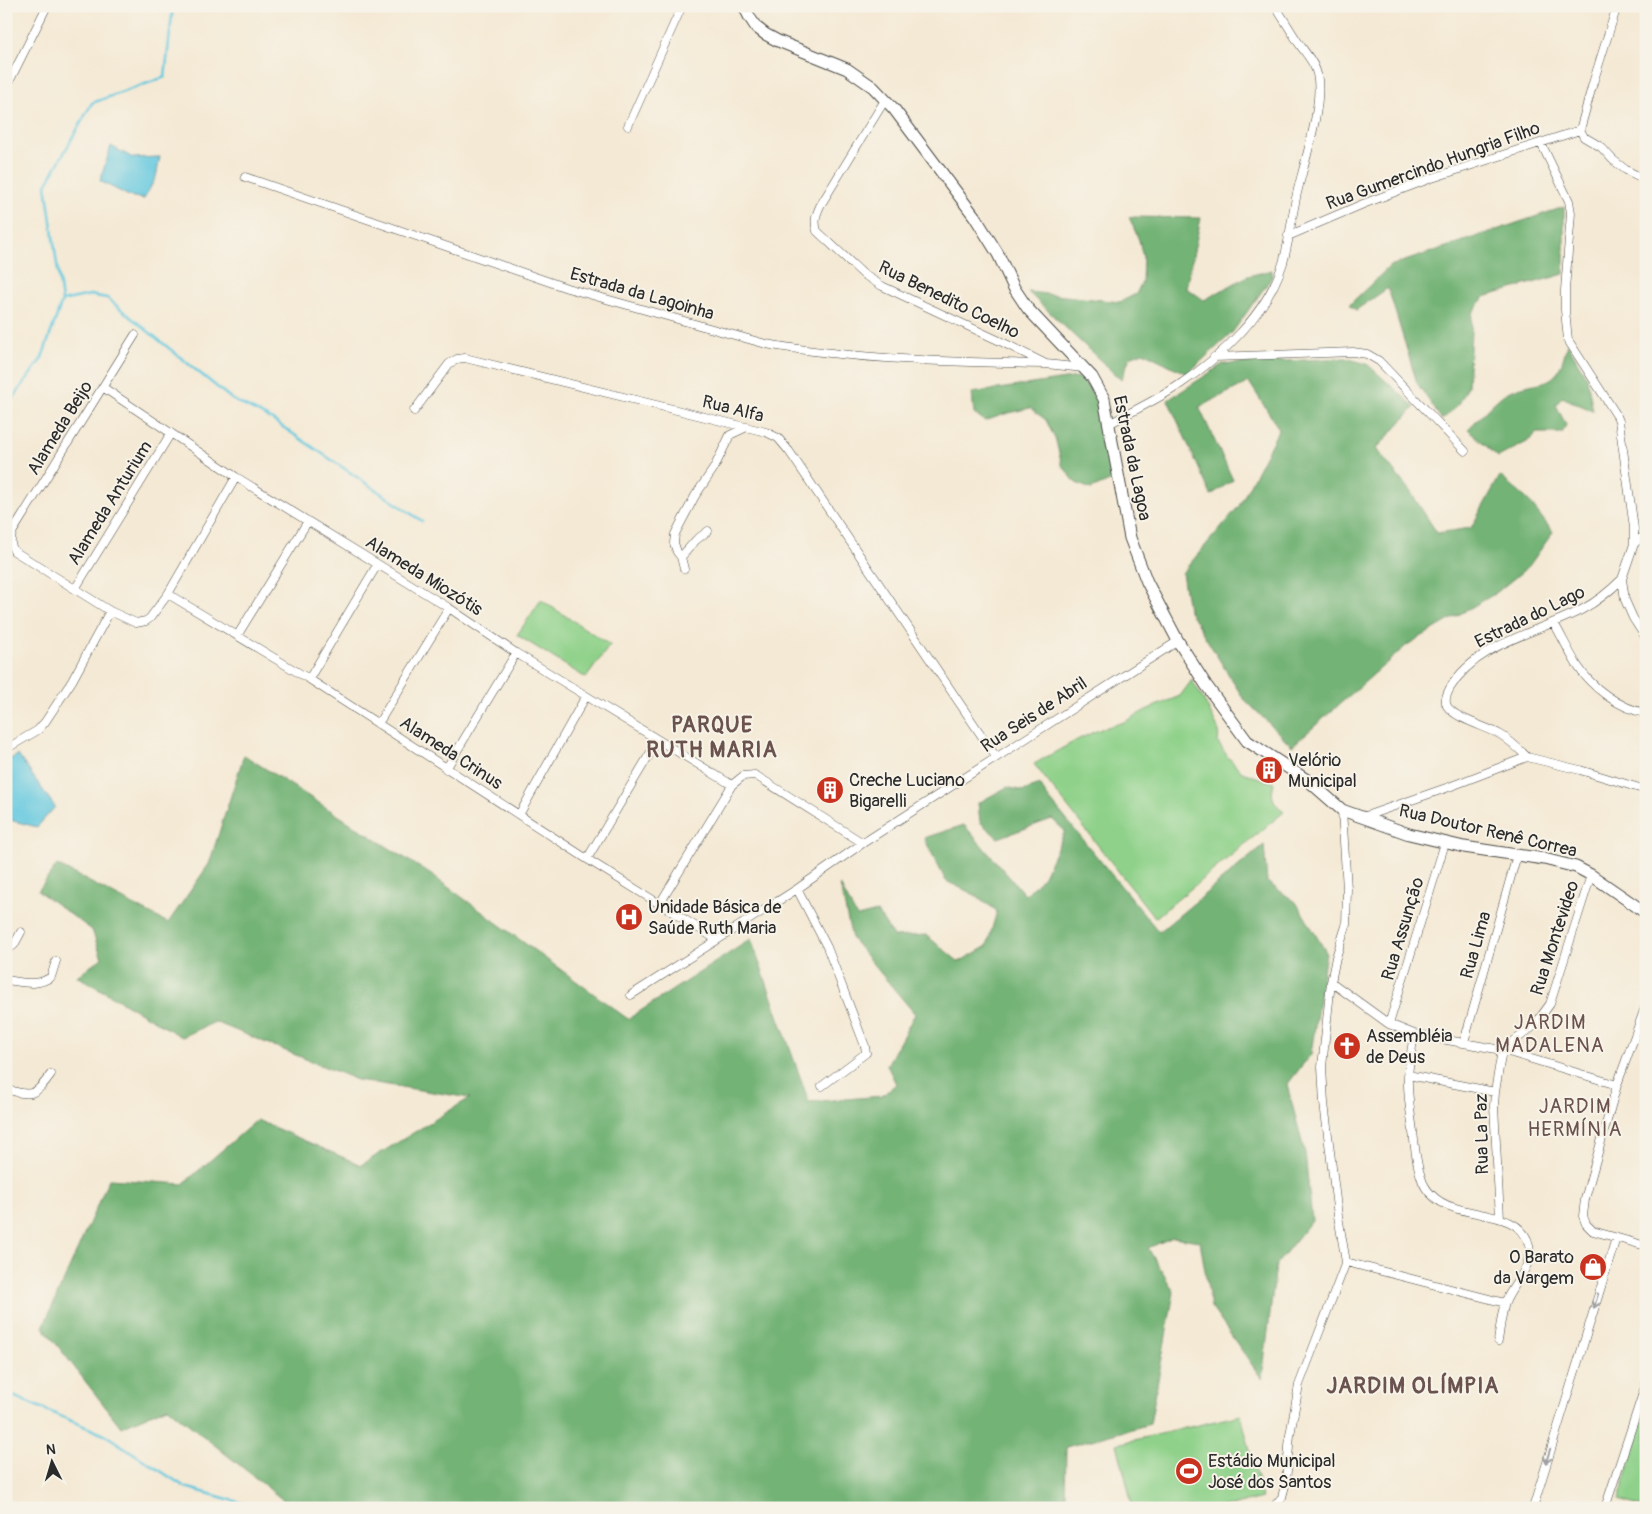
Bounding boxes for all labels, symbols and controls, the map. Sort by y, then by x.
street label: Rua Gumercindo Hungria Filho [1323,116,1543,215]
street label: Rua Benedito Coelho [875,256,1024,344]
street label: Estrada da Lagoinha [567,262,717,326]
street label: Alameda Beijo [22,376,98,479]
street label: Rua Alfa [700,390,766,428]
street label: Estrada da Lagoa [1108,393,1156,523]
street label: Alameda Anturium [63,437,157,569]
street label: Alameda Miozótis [361,531,487,621]
street label: Estrada do Lago [1471,580,1589,654]
street label: Rua Seis de Abril [976,672,1092,758]
street label: Alameda Crinus [395,711,507,795]
district label: PARQUE RUTH MARIA [646,711,778,764]
place label: Velório Municipal [1288,749,1357,793]
building icon: Velório Municipal [1254,755,1284,785]
place label: Creche Luciano Bigarelli [849,769,965,813]
building icon: Creche Luciano Bigarelli [815,775,845,805]
street label: Rua Doutor Renê Correa [1397,799,1579,863]
street label: Rua Assunção [1376,874,1430,983]
street label: Rua Montevideo [1526,877,1584,998]
place label: Unidade Básica de Saúde Ruth Maria [648,896,782,940]
hospital icon: Unidade Básica de Saúde Ruth Maria [614,902,644,932]
street label: Rua Lima [1455,909,1497,981]
district label: JARDIM MADALENA [1495,1010,1605,1058]
place label: Assembléia de Deus [1366,1025,1453,1069]
church icon: Assembléia de Deus [1332,1031,1362,1061]
street label: Rua La Paz [1470,1093,1494,1175]
district label: JARDIM HERMÍNIA [1528,1094,1622,1142]
place label: O Barato da Vargem [1494,1246,1574,1290]
shop icon: O Barato da Vargem [1578,1252,1608,1282]
one-way arrow [1591,1293,1601,1309]
district label: JARDIM OLÍMPIA [1326,1372,1500,1400]
north arrow [28,1436,78,1486]
text: N [45,1441,56,1458]
one-way arrow [1543,1448,1553,1464]
place label: Estádio Municipal José dos Santos [1208,1450,1336,1494]
sports icon: Estádio Municipal José dos Santos [1174,1456,1204,1486]

